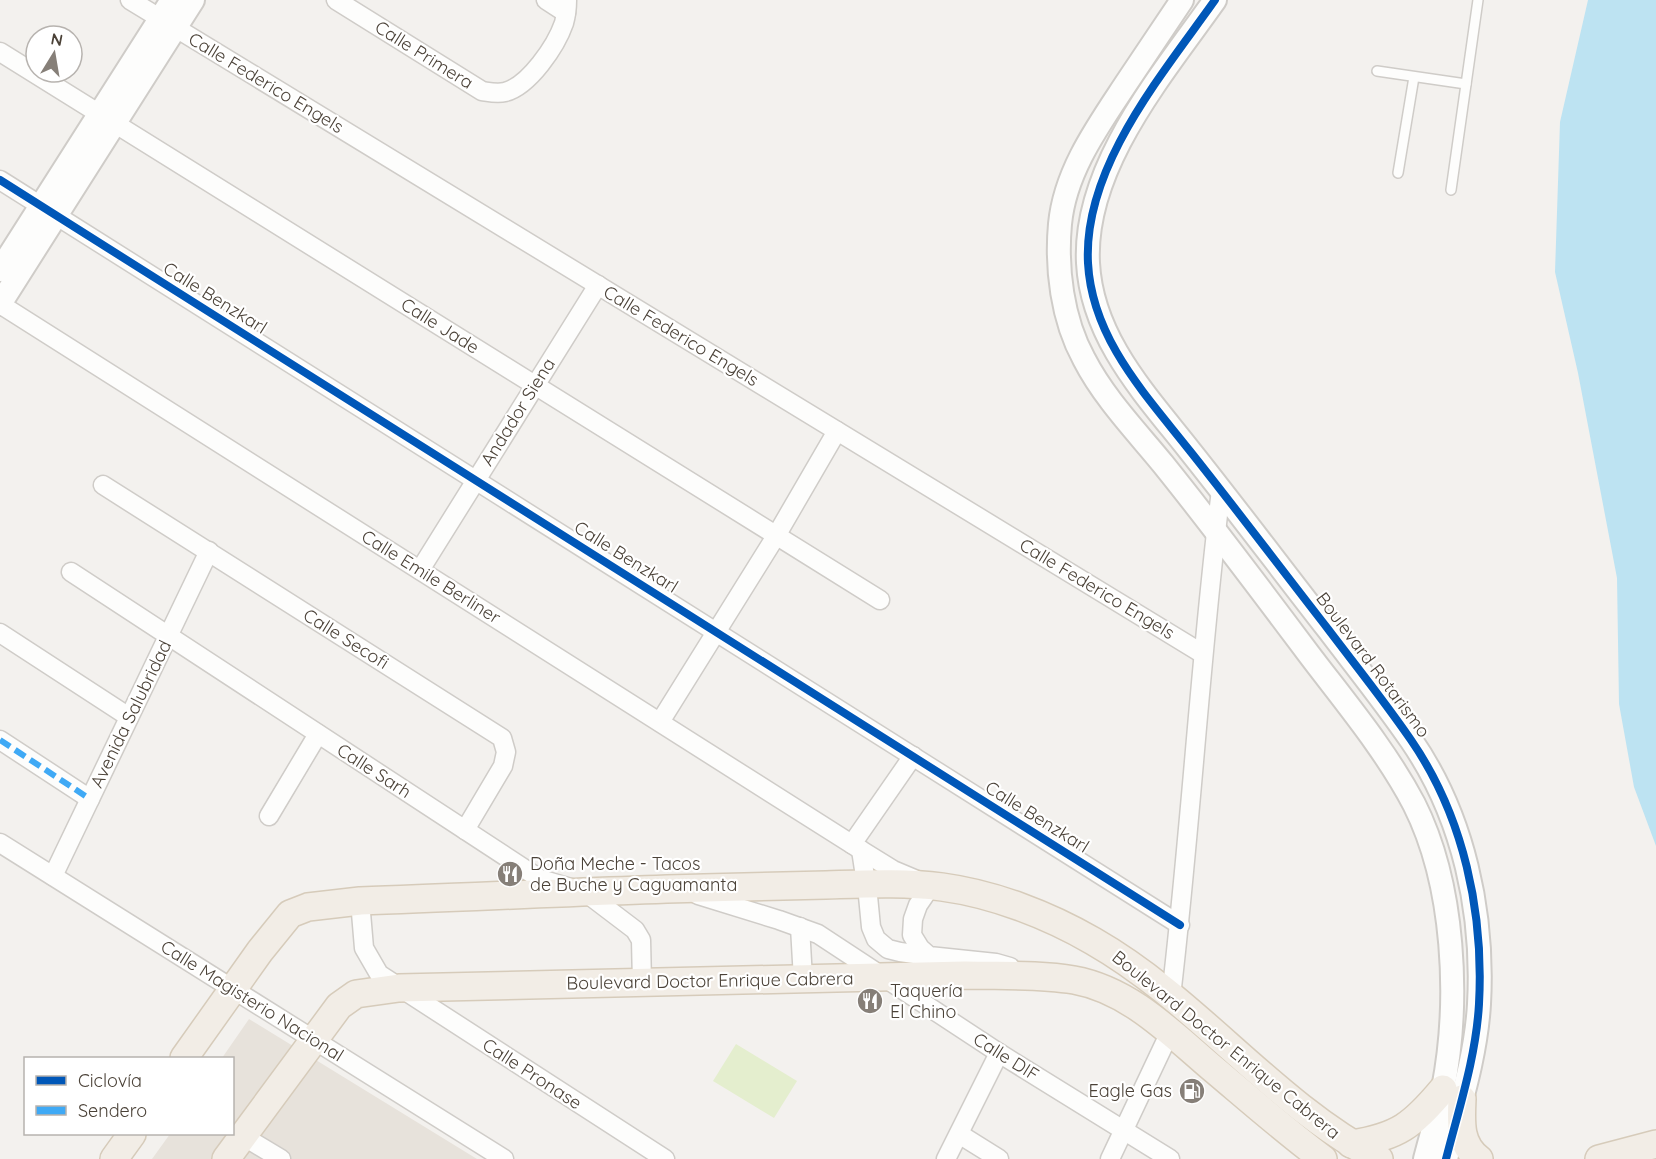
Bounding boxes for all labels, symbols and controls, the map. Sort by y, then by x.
street label: Calle Primera [371,15,478,94]
north arrow [24,24,84,84]
street label: Calle Federico Engels [184,27,348,138]
text: N [49,28,65,50]
street label: Calle Benzkarl [159,256,272,339]
street label: Calle Federico Engels [599,280,763,391]
street label: Calle Jade [397,292,484,359]
street label: Andador Siena [475,354,560,470]
street label: Calle Benzkarl [570,515,683,598]
street label: Calle Emile Berliner [357,525,505,629]
street label: Calle Federico Engels [1015,533,1179,644]
street label: Boulevard Rotarismo [1311,588,1436,742]
street label: Calle Secofi [299,603,393,674]
street label: Avenida Salubridad [85,636,176,791]
street label: Calle Sarh [333,738,416,803]
street label: Calle Benzkarl [981,775,1094,858]
place label: Doña Meche - Tacos de Buche y Caguamanta [530,852,737,896]
restaurant icon: Doña Meche - Tacos de Buche y Caguamanta [495,859,525,889]
street label: Calle Magisterio Nacional [157,935,348,1066]
street label: Boulevard Doctor Enrique Cabrera [1107,945,1345,1144]
street label: Boulevard Doctor Enrique Cabrera [566,966,854,995]
place label: Taquería El Chino [890,979,963,1023]
restaurant icon: Taquería El Chino [855,986,885,1016]
street label: Calle DIF [969,1027,1044,1086]
street label: Calle Pronase [478,1033,586,1114]
legend [24,1057,234,1135]
text: Ciclovía [78,1069,142,1092]
fuel station icon: Eagle Gas [1177,1076,1207,1106]
place label: Eagle Gas [1088,1079,1172,1102]
text: Sendero [78,1099,147,1122]

